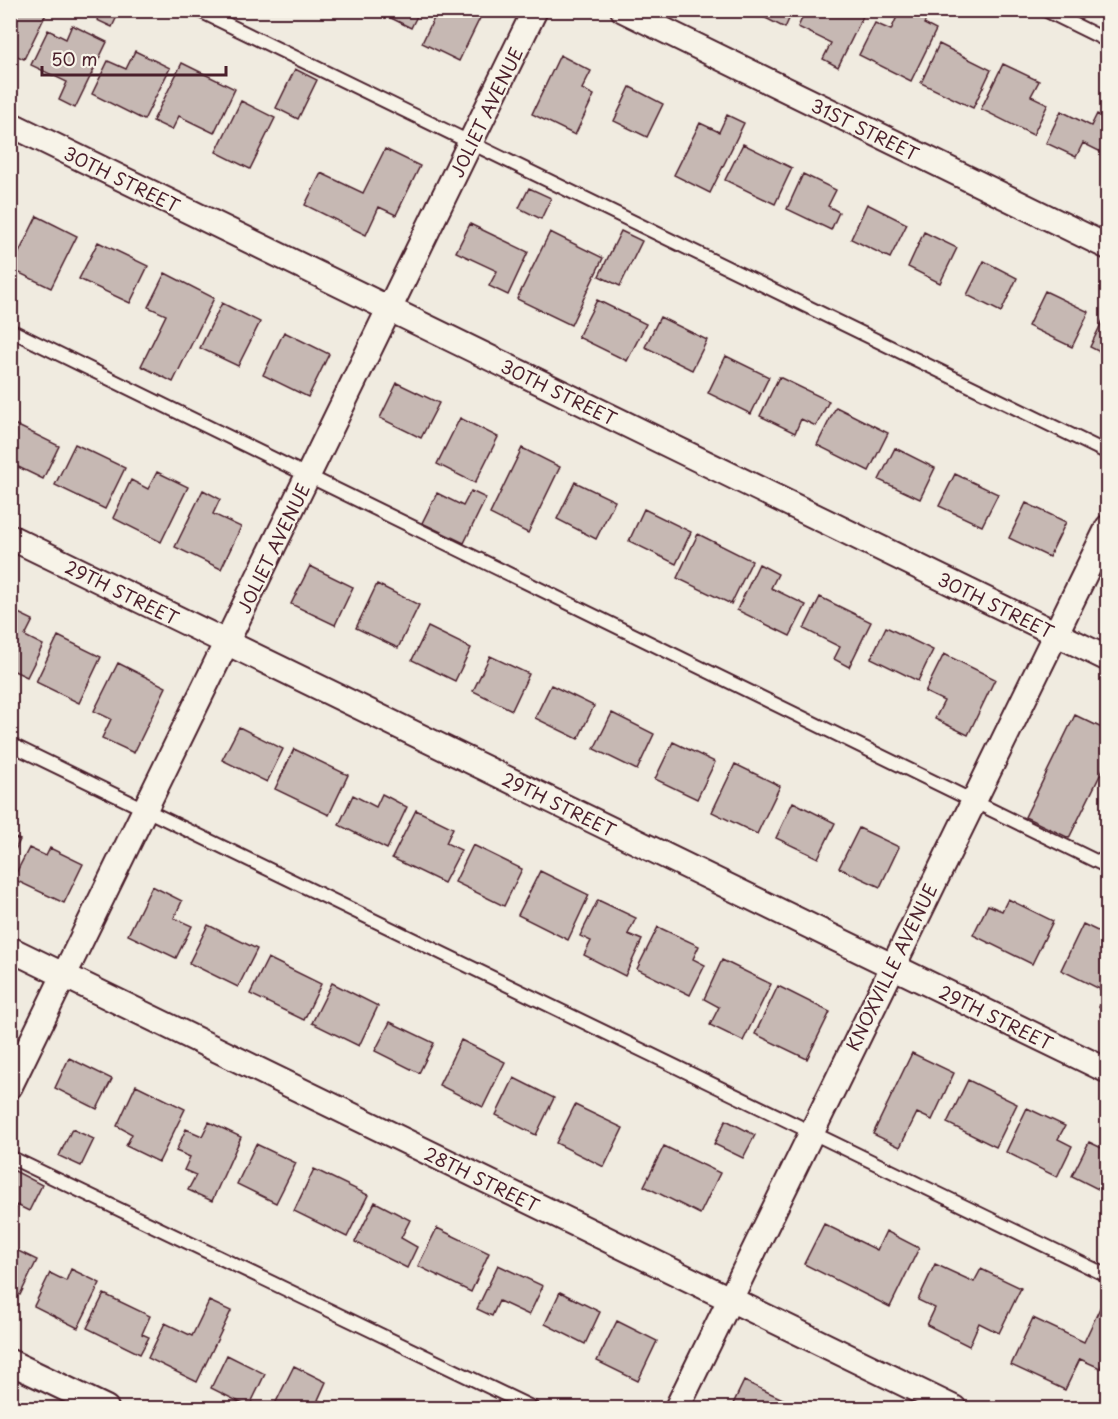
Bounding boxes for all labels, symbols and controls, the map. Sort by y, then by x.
scale bar [42,39,226,77]
street label: JOLIET AVENUE [443,42,529,182]
text: 50 m [51,45,98,72]
street label: 31ST STREET [806,91,925,167]
street label: 30TH STREET [59,139,185,219]
street label: 30TH STREET [496,352,622,432]
street label: JOLIET AVENUE [230,478,316,618]
street label: 29TH STREET [61,553,184,632]
street label: 30TH STREET [933,565,1059,645]
street label: 29TH STREET [498,765,621,844]
street label: KNOXVILLE AVENUE [839,879,943,1055]
street label: 29TH STREET [935,978,1058,1057]
street label: 28TH STREET [420,1139,545,1219]

